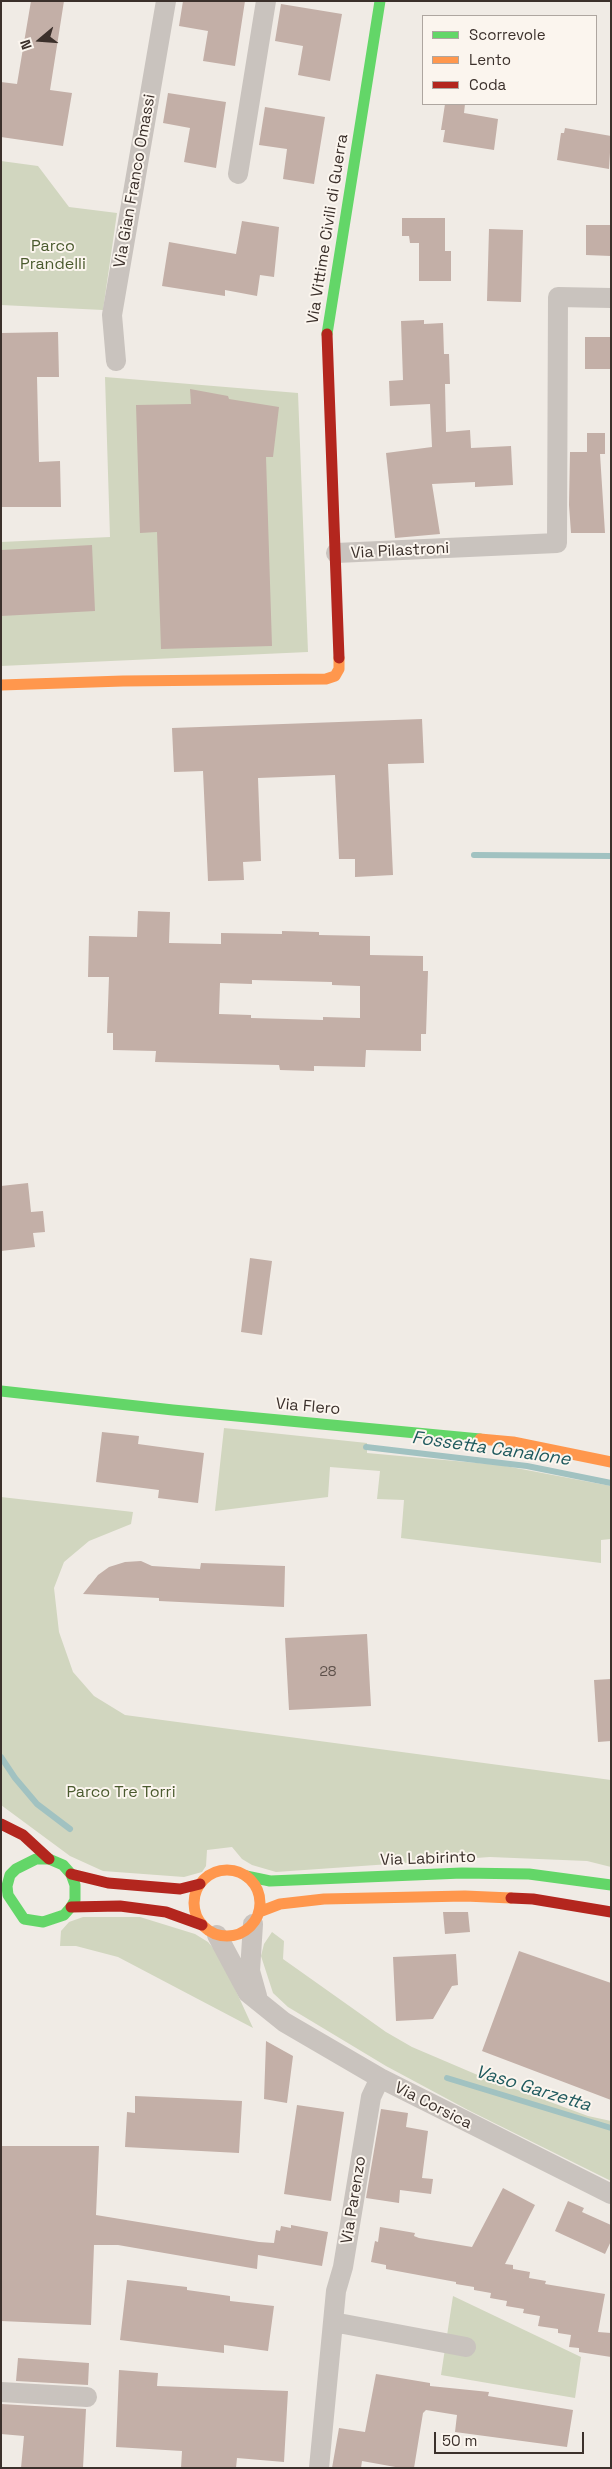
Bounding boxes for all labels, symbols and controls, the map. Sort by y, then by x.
north arrow [15,15,65,65]
legend [422,15,597,105]
text: Scorrevole [469,25,546,44]
text: N [16,37,36,52]
text: Lento [469,50,511,69]
text: Coda [469,75,506,94]
street label: Via Gian Franco Omassi [110,93,160,269]
street label: Via Vittime Civili di Guerra [303,132,353,326]
park label: Parco Prandelli [20,237,86,275]
street label: Via Pilastroni [350,539,450,563]
street label: Via Flero [275,1395,341,1419]
water label: Fossetta Canalone [410,1427,572,1471]
house number: 28 [319,1664,337,1680]
park label: Parco Tre Torri [66,1783,176,1803]
street label: Via Labirinto [380,1848,476,1870]
water label: Vaso Garzetta [473,2061,593,2117]
street label: Via Corsica [391,2078,475,2134]
street label: Via Parenzo [338,2155,370,2245]
scale bar [437,2422,587,2454]
text: 50 m [442,2431,477,2450]

